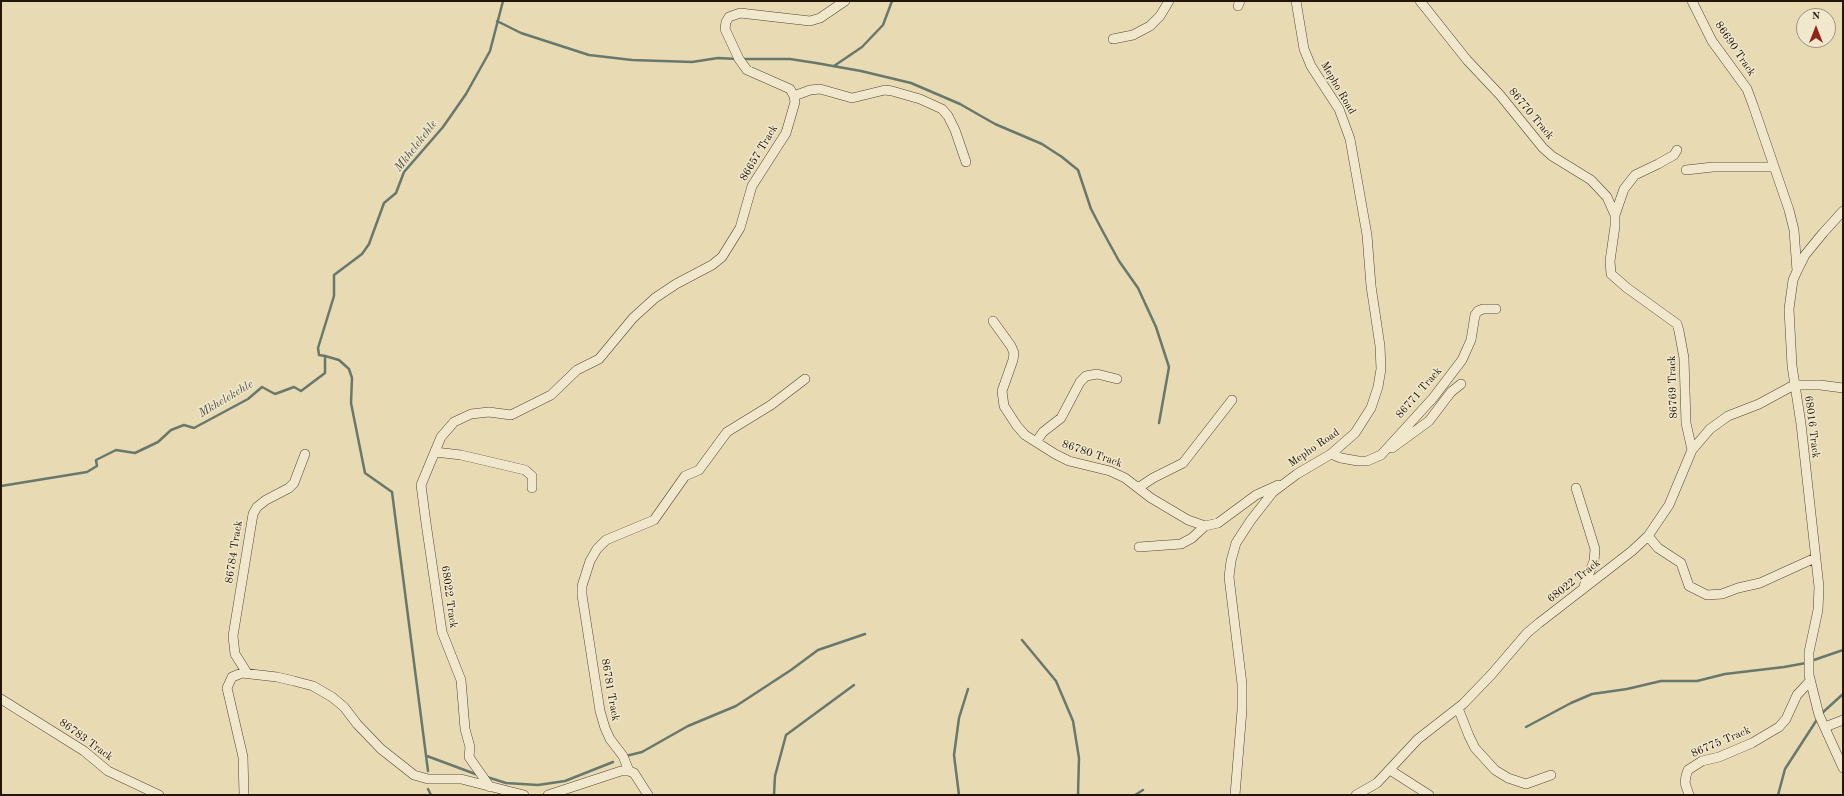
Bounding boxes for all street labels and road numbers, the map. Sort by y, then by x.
street label: 86690 Track [1712,19,1758,79]
street label: Mepho Road [1318,59,1358,117]
street label: 86770 Track [1506,86,1556,142]
street label: 86657 Track [737,122,781,184]
street label: 86769 Track [1665,355,1681,419]
street label: 86771 Track [1393,365,1445,421]
street label: 68016 Track [1802,395,1822,459]
street label: Mepho Road [1286,426,1342,470]
street label: 86780 Track [1060,437,1124,471]
street label: 86784 Track [223,520,245,584]
street label: 68022 Track [1545,556,1603,606]
street label: 68022 Track [438,565,460,629]
street label: 86781 Track [598,658,622,722]
street label: 86783 Track [57,716,115,764]
street label: 86775 Track [1689,724,1753,760]

